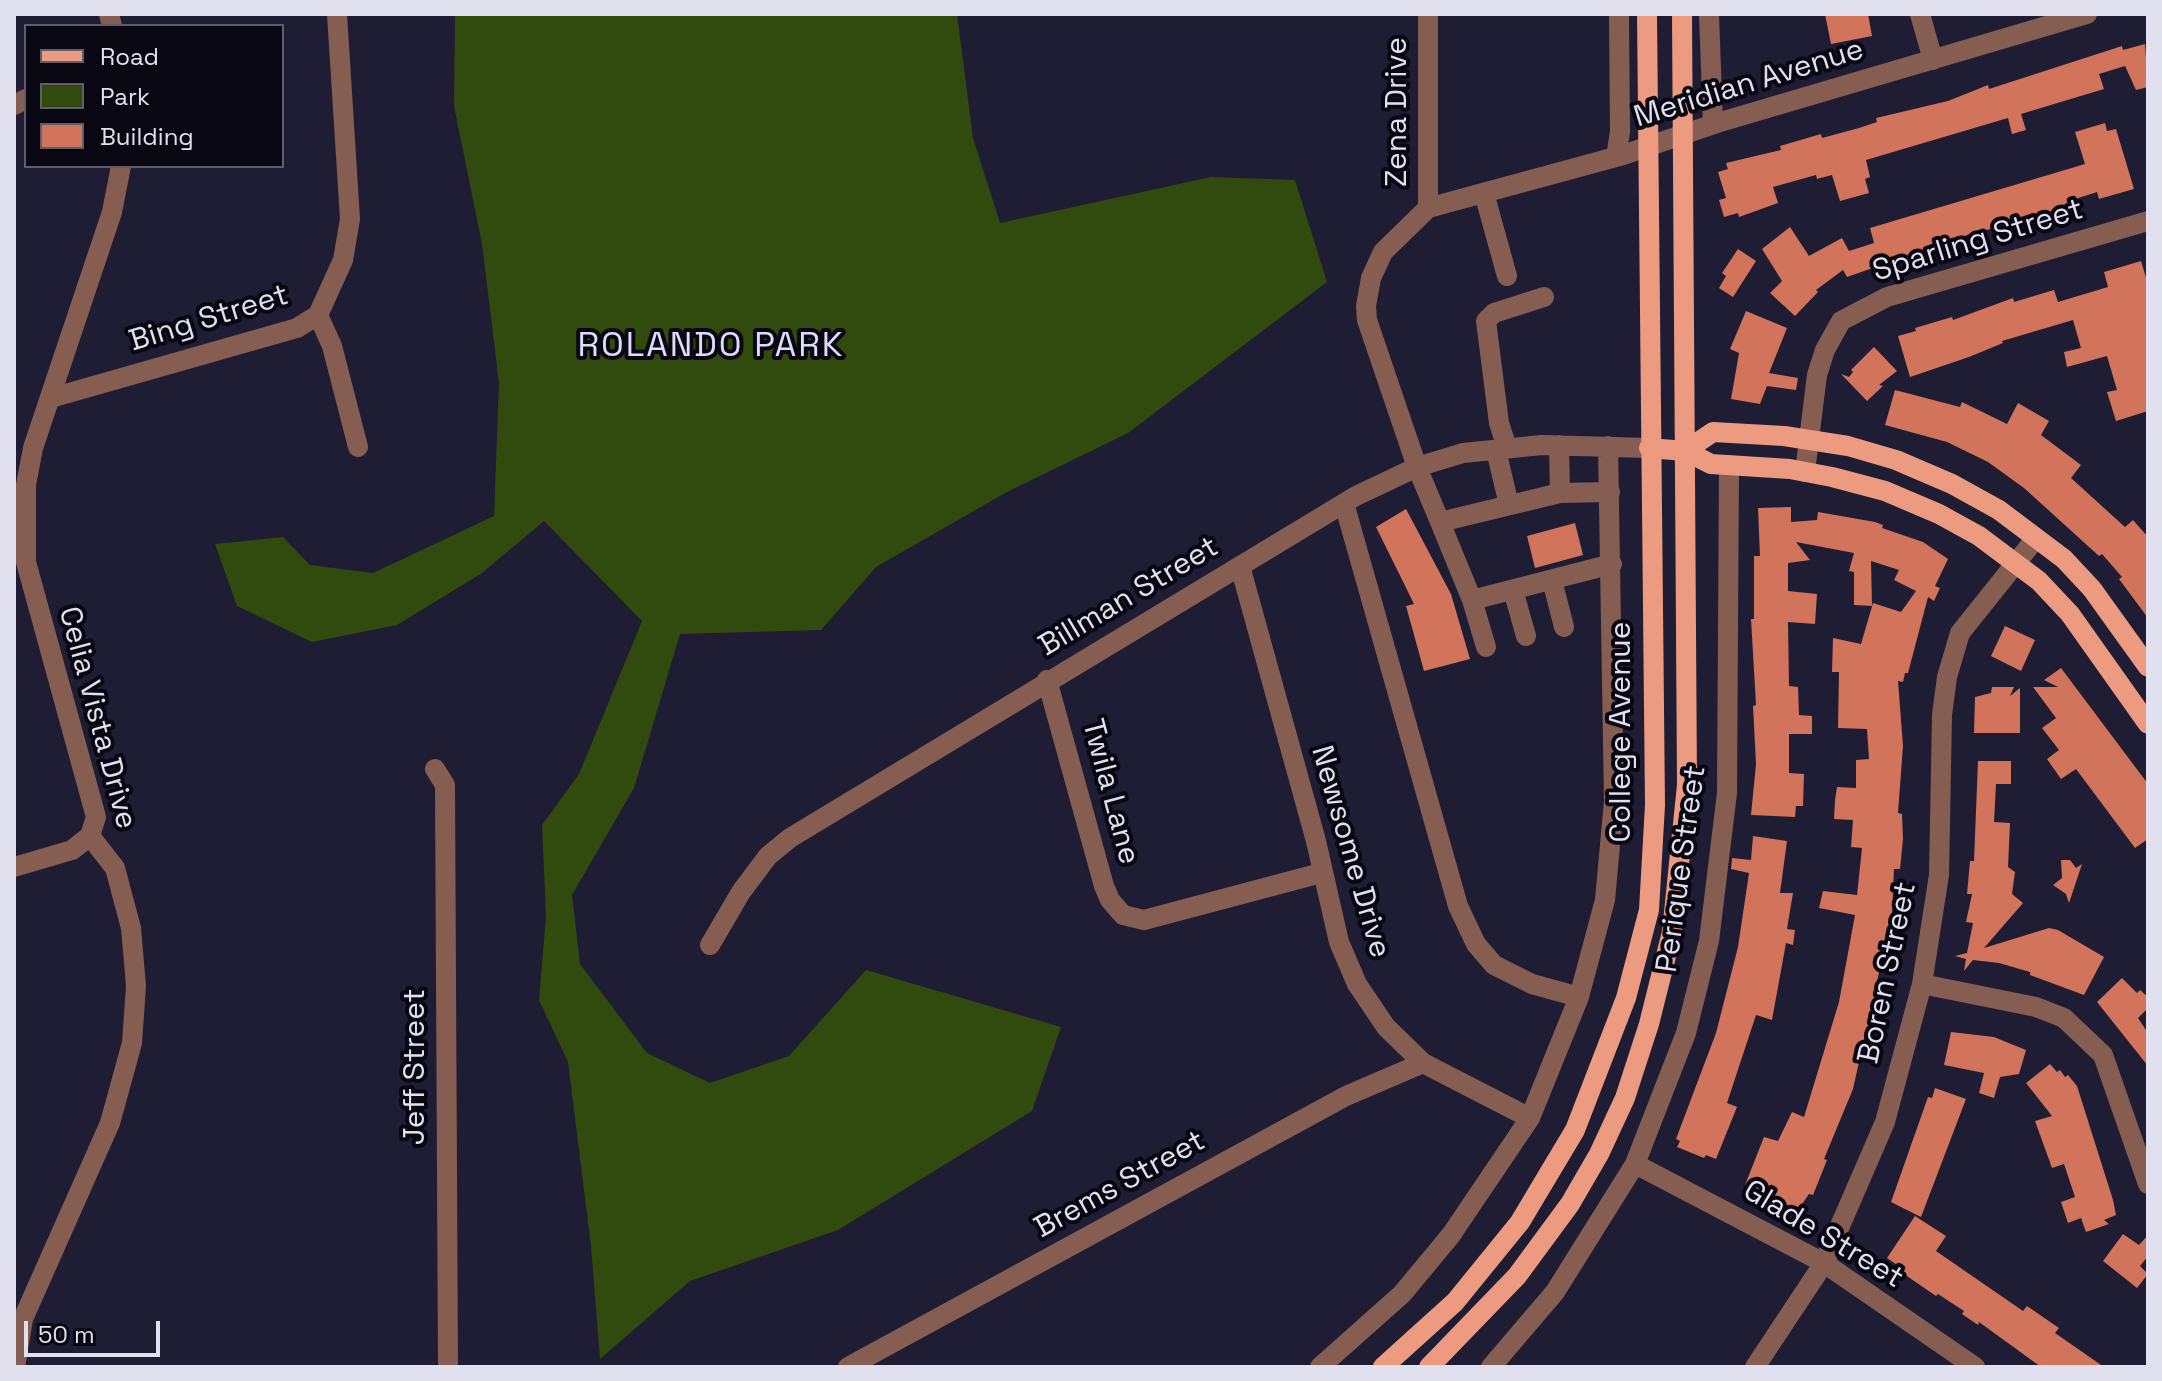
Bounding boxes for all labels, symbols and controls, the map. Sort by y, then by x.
legend [24,24,284,168]
street label: Meridian Avenue [1630,32,1868,136]
street label: Zena Drive [1380,37,1416,187]
text: Road [100,41,159,72]
text: Park [100,81,150,112]
text: Building [100,121,194,152]
street label: Sparling Street [1868,192,2088,290]
street label: Bing Street [125,278,293,360]
district label: ROLANDO PARK [578,327,844,367]
street label: Billman Street [1033,529,1225,665]
street label: Celia Vista Drive [50,603,144,833]
street label: College Avenue [1604,622,1640,842]
street label: Twila Lane [1073,715,1147,869]
street label: Newsome Drive [1303,742,1397,962]
street label: Perique Street [1650,763,1714,975]
street label: Boren Street [1851,879,1925,1067]
street label: Jeff Street [398,989,434,1145]
street label: Brems Street [1028,1123,1212,1247]
street label: Glade Street [1736,1173,1910,1297]
scale bar [28,1305,164,1355]
text: 50 m [38,1319,95,1350]

